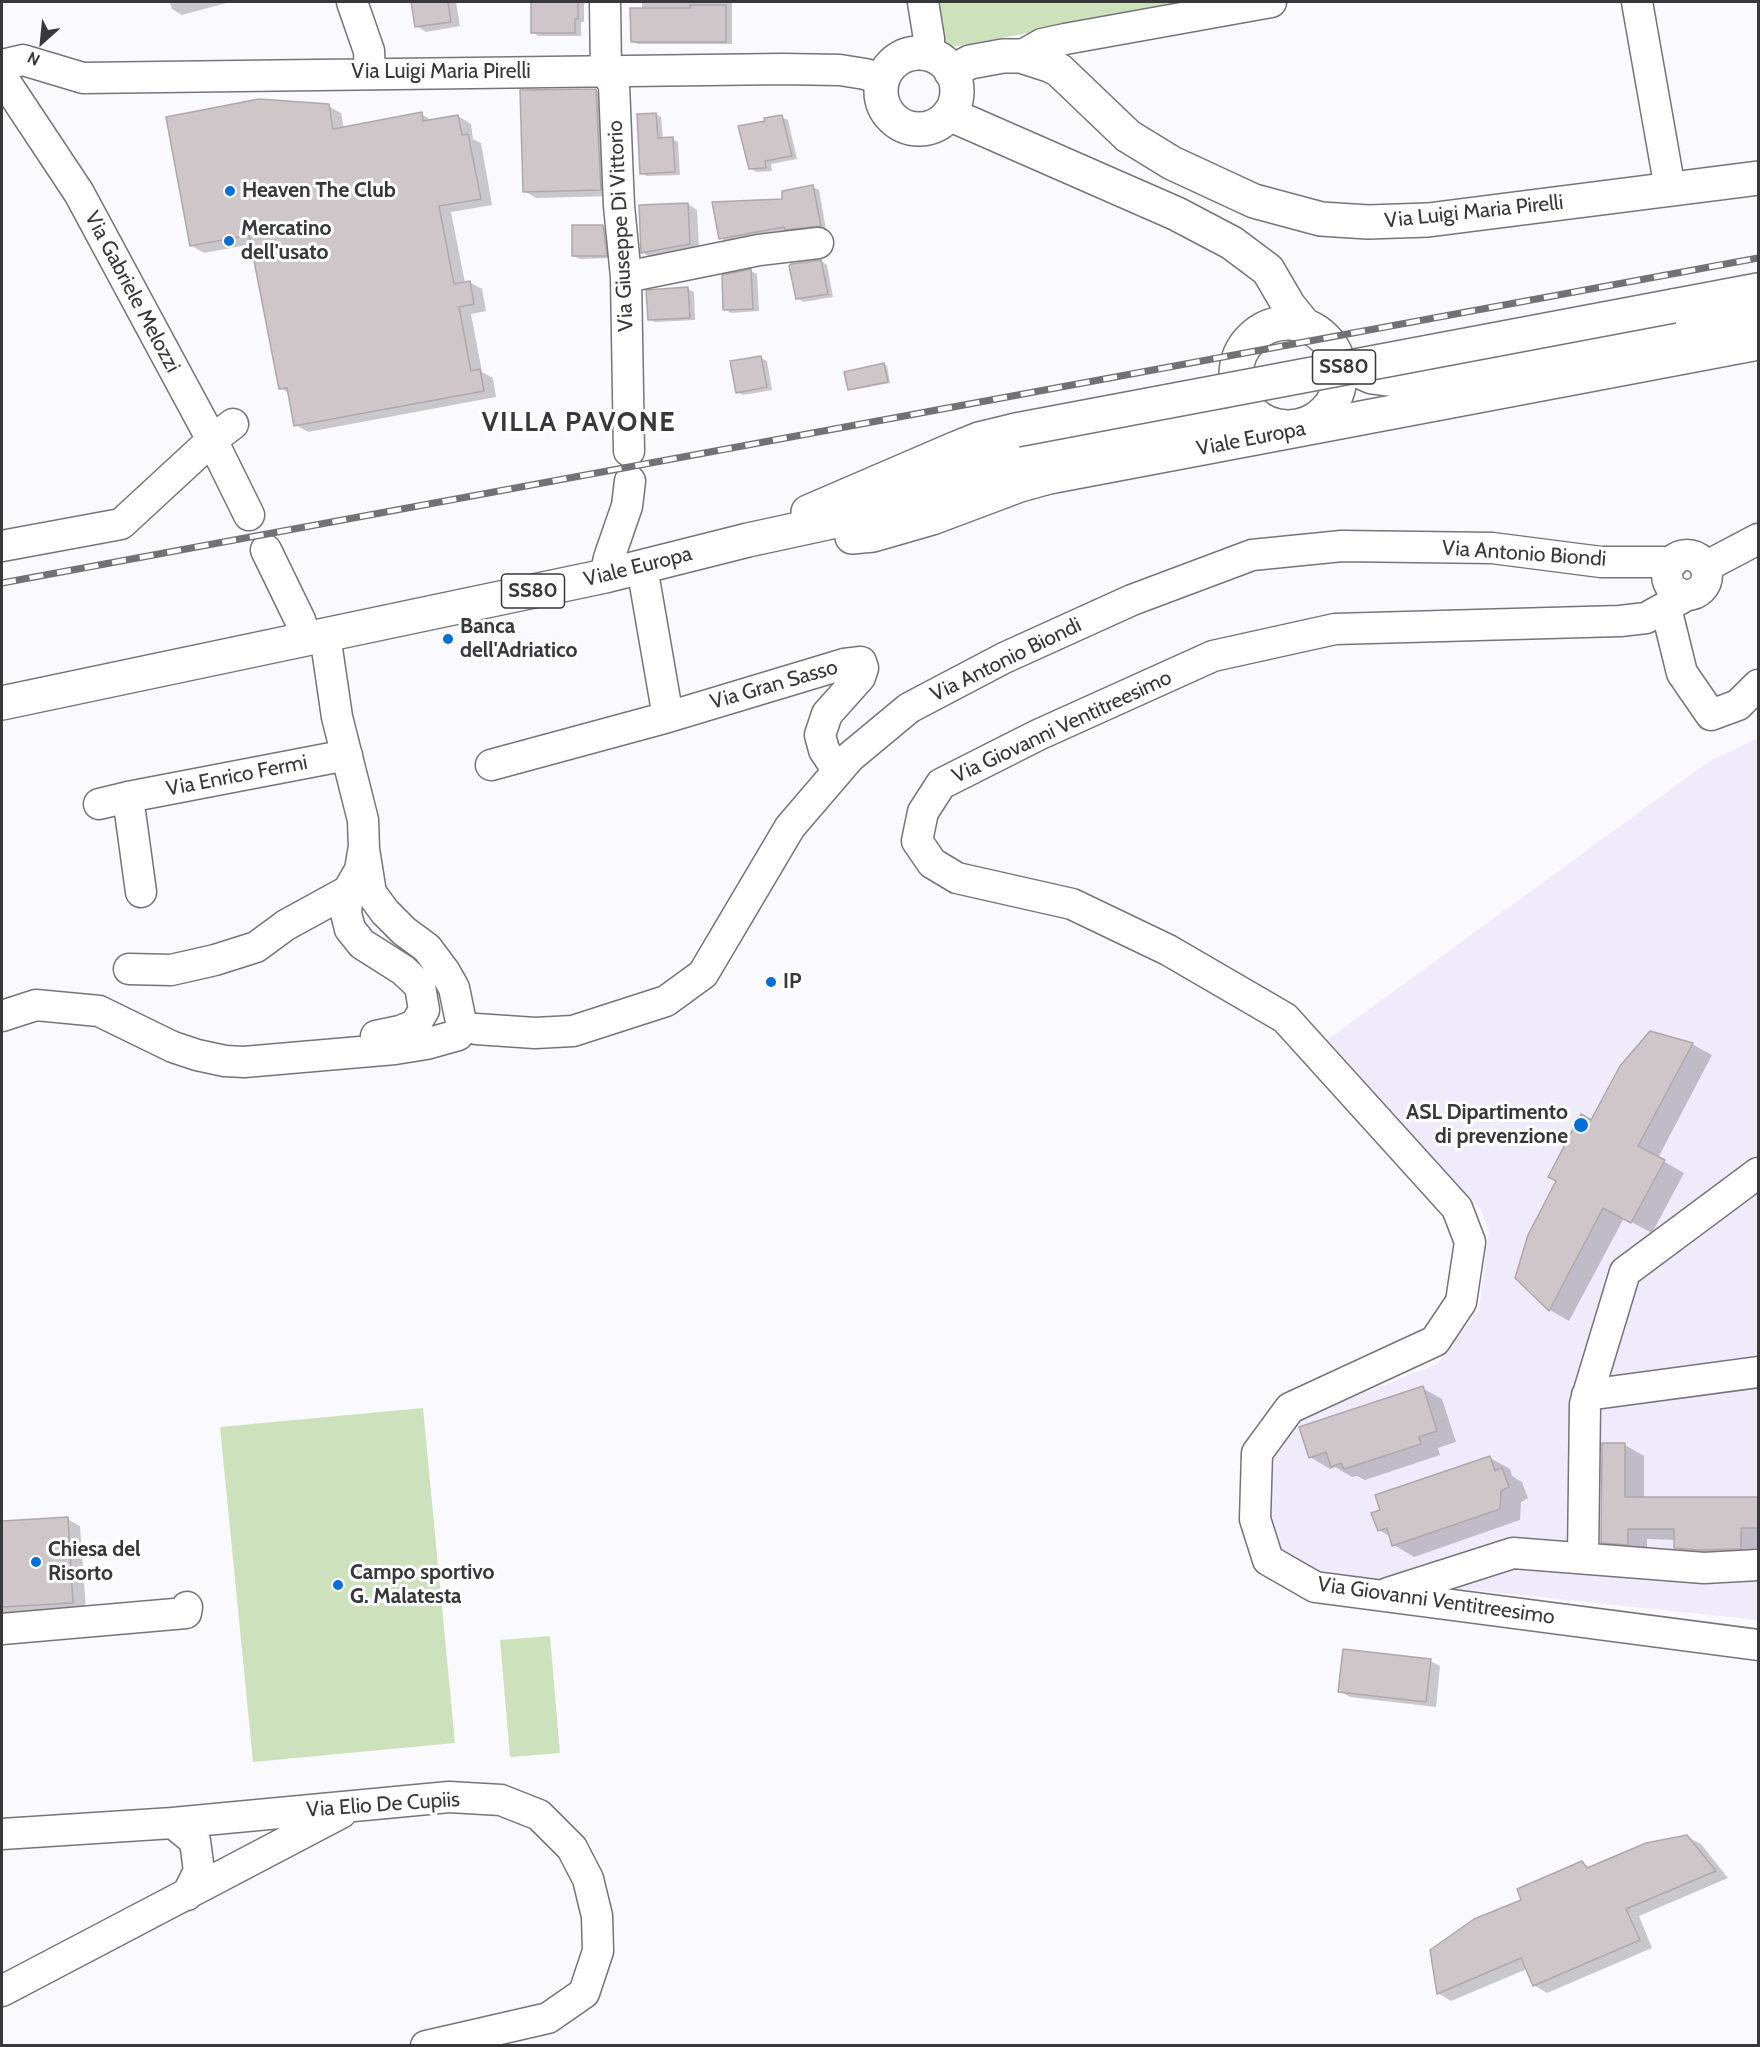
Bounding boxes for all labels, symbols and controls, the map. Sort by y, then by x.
north arrow [12,12,72,72]
text: N [24,47,43,70]
street label: Via Luigi Maria Pirelli [351,59,531,85]
street label: Via Giuseppe Di Vittorio [603,120,639,332]
place label: Heaven The Club [242,178,396,204]
marker: Heaven The Club [223,184,237,198]
street label: Via Luigi Maria Pirelli [1383,190,1565,234]
street label: Via Gabriele Melozzi [79,207,185,377]
place label: Mercatino dell'usato [241,216,331,266]
marker: Mercatino dell'usato [222,234,236,248]
road number: SS80 [1312,350,1376,384]
district label: VILLA PAVONE [482,407,676,439]
street label: Viale Europa [1194,416,1308,462]
street label: Via Antonio Biondi [1441,536,1607,572]
street label: Viale Europa [581,541,695,593]
road number: SS80 [502,574,564,608]
street label: Via Antonio Biondi [926,613,1086,707]
place label: Banca dell'Adriatico [460,614,577,664]
marker: Banca dell'Adriatico [441,632,455,646]
street label: Via Gran Sasso [707,655,841,715]
street label: Via Giovanni Ventitreesimo [948,665,1176,789]
street label: Via Enrico Fermi [164,750,310,802]
place label: IP [783,969,801,995]
marker: IP [764,975,778,989]
place label: ASL Dipartimento di prevenzione [1406,1100,1568,1150]
marker: ASL Dipartimento di prevenzione [1572,1116,1590,1134]
place label: Chiesa del Risorto [48,1537,141,1587]
marker: Chiesa del Risorto [29,1555,43,1569]
place label: Campo sportivo G. Malatesta [350,1560,494,1610]
street label: Via Giovanni Ventitreesimo [1316,1572,1556,1630]
marker: Campo sportivo G. Malatesta [331,1578,345,1592]
street label: Via Elio De Cupiis [305,1787,461,1823]

